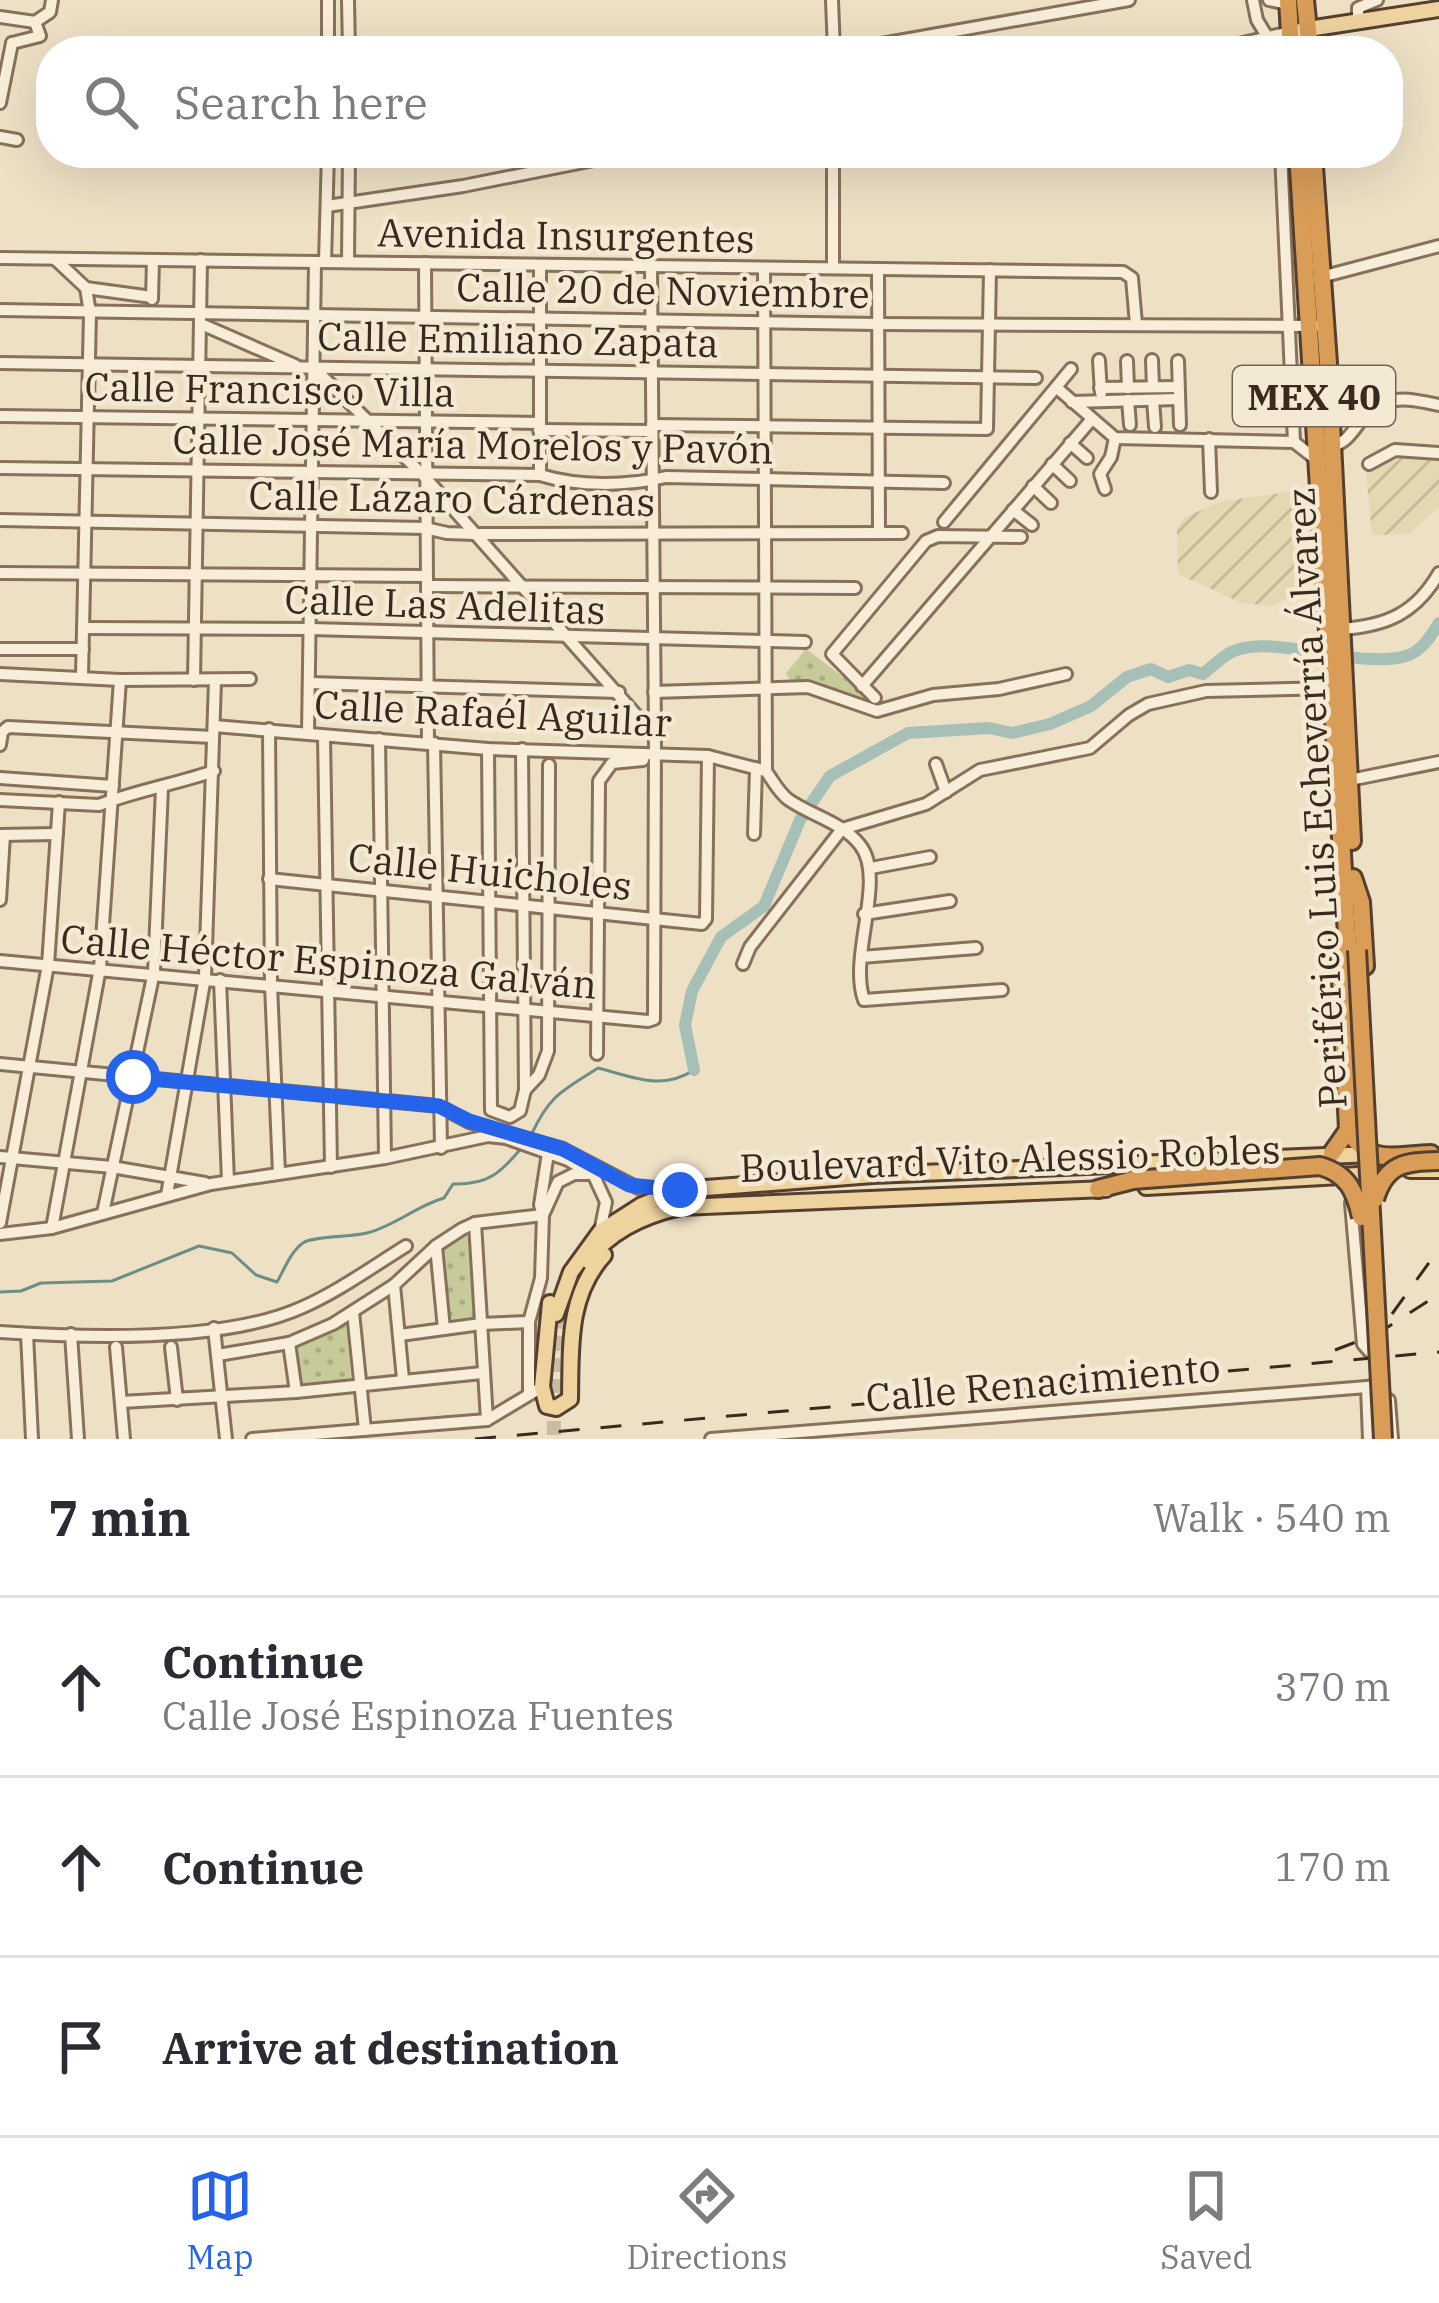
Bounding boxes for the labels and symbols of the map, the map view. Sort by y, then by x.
street label: Avenida Insurgentes [377,206,755,264]
street label: Calle 20 de Noviembre [456,261,870,319]
street label: Calle Emiliano Zapata [317,310,719,368]
street label: Calle Francisco Villa [84,360,456,418]
road number: MEX 40 [1233,366,1395,426]
street label: Calle José María Morelos y Pavón [172,413,774,475]
street label: Calle Lázaro Cárdenas [248,469,656,527]
street label: Periférico Luis Echeverría Álvarez [1274,486,1358,1110]
street label: Calle Las Adelitas [284,573,606,635]
street label: Calle Rafaél Aguilar [313,678,673,748]
street label: Calle Huicholes [346,831,634,911]
street label: Calle Héctor Espinoza Galván [59,912,599,1010]
route start [106,1050,160,1104]
street label: Boulevard Vito Alessio Robles [739,1123,1281,1193]
route end [653,1163,707,1217]
street label: Calle Renacimiento [864,1341,1222,1423]

